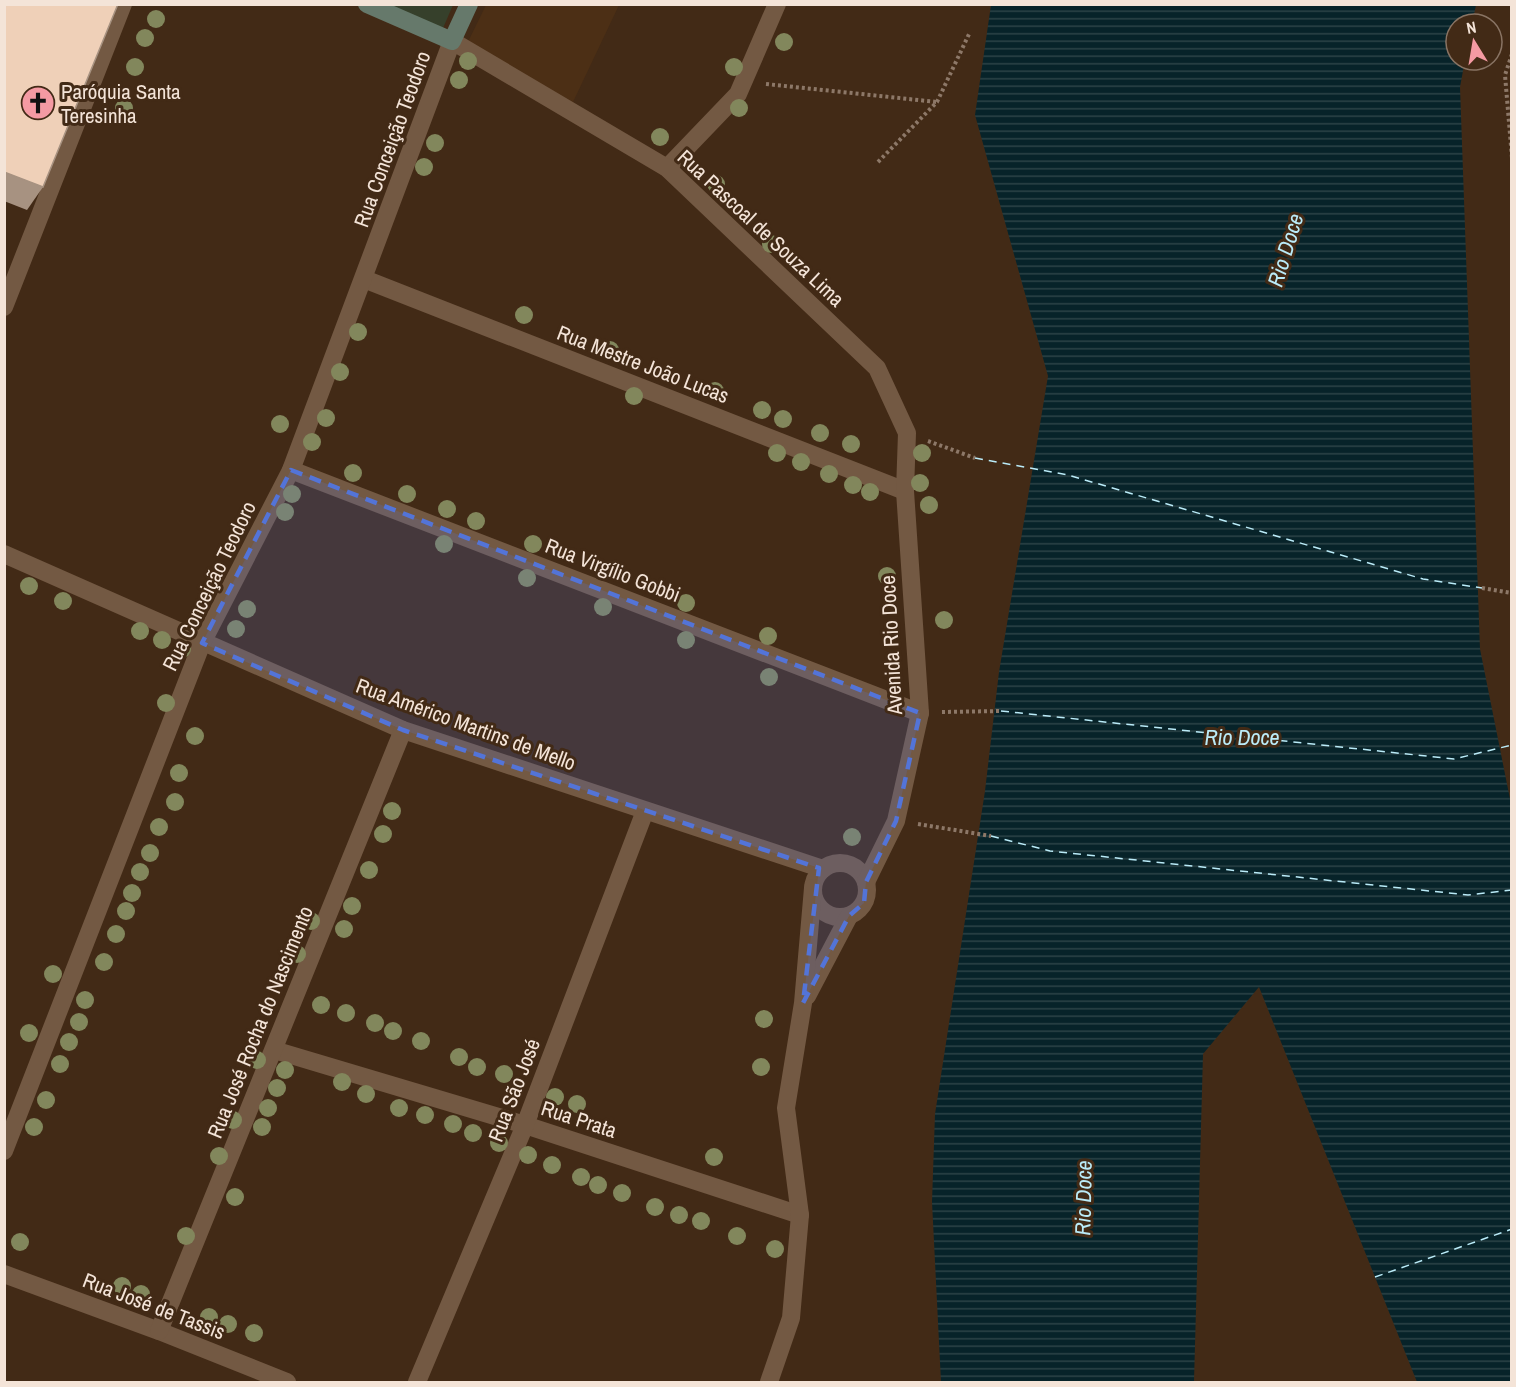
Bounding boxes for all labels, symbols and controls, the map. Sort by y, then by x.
north arrow [1444,12,1504,72]
text: N [1464,16,1478,39]
street label: Rua Conceição Teodoro [347,47,437,231]
place label: Paróquia Santa Teresinha [61,77,181,130]
church icon: Paróquia Santa Teresinha [20,85,56,121]
street label: Rua Pascoal de Souza Lima [671,143,851,313]
water label: Rio Doce [1260,210,1310,290]
street label: Rua Mestre João Lucas [553,318,733,410]
street label: Rua Conceição Teodoro [155,496,263,676]
street label: Rua Virgílio Gobbi [541,531,685,609]
street label: Avenida Rio Doce [873,575,909,716]
street label: Rua Américo Martins de Mello [352,671,580,777]
water label: Rio Doce [1204,722,1280,752]
street label: Rua José Rocha do Nascimento [200,902,320,1142]
street label: Rua São José [481,1034,547,1146]
street label: Rua Prata [538,1093,621,1145]
water label: Rio Doce [1067,1160,1099,1236]
street label: Rua José de Tassis [79,1266,229,1346]

